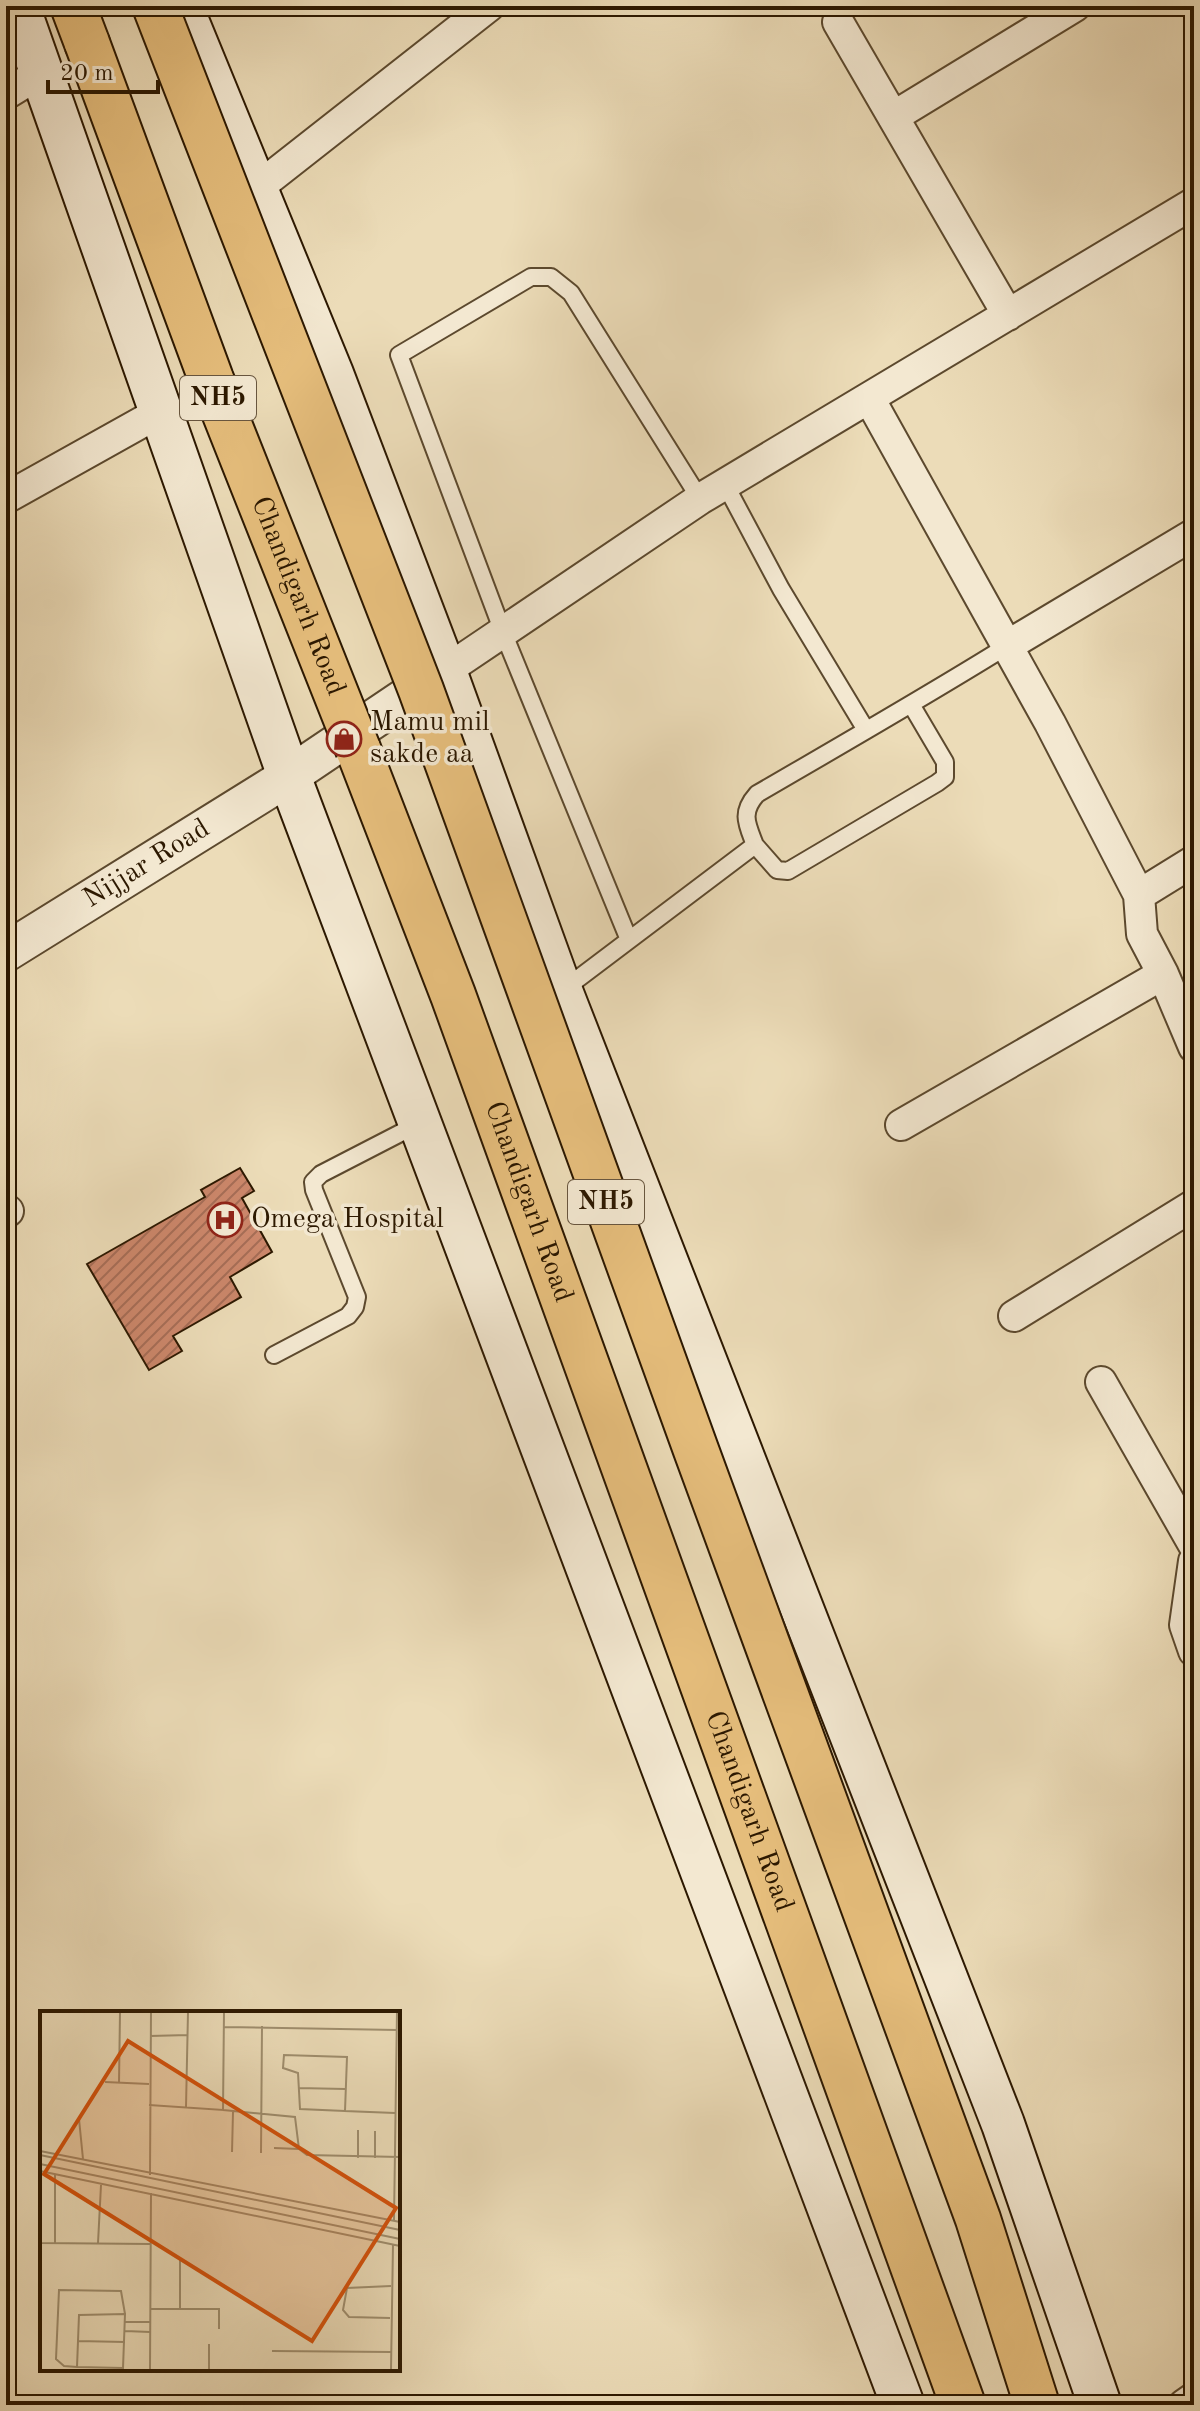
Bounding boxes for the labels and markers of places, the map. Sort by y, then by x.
place label: Mamu mil sakde aa [370,709,490,769]
shop icon: Mamu mil sakde aa [325,720,363,758]
hospital icon: Omega Hospital [206,1201,244,1239]
place label: Omega Hospital [251,1206,444,1234]

